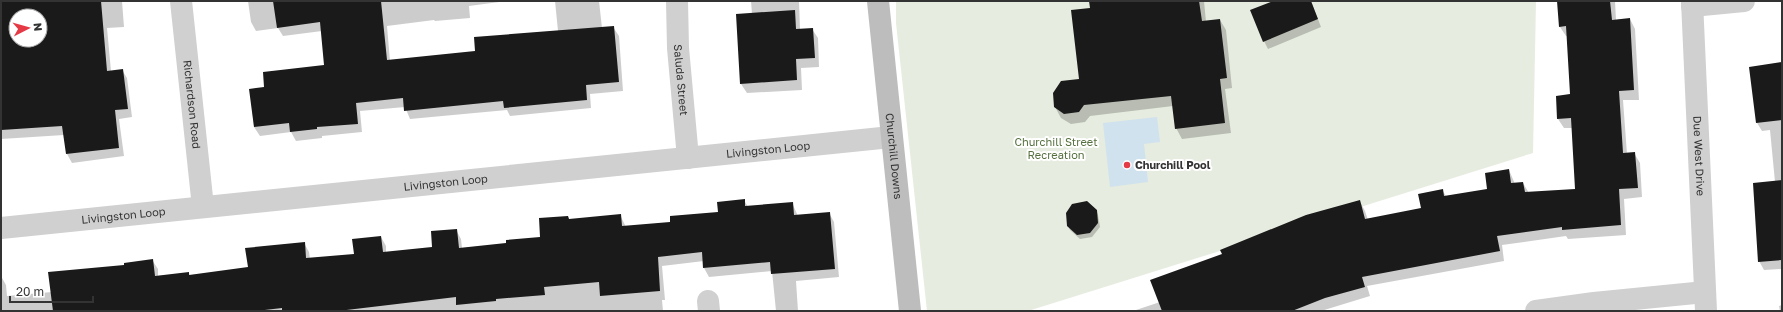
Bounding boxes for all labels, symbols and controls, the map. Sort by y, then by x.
north arrow [8,8,48,48]
text: N [32,22,45,32]
street label: Saluda Street [672,44,691,116]
street label: Richardson Road [181,59,204,149]
street label: Churchill Downs [884,113,905,200]
street label: Due West Drive [1691,115,1708,196]
park label: Churchill Street Recreation [1014,135,1098,161]
street label: Livingston Loop [725,138,811,160]
place label: Churchill Pool [1135,158,1211,171]
marker: Churchill Pool [1122,160,1132,170]
street label: Livingston Loop [403,171,489,193]
street label: Livingston Loop [81,204,166,226]
scale bar [10,278,93,304]
text: 20 m [16,284,44,299]

